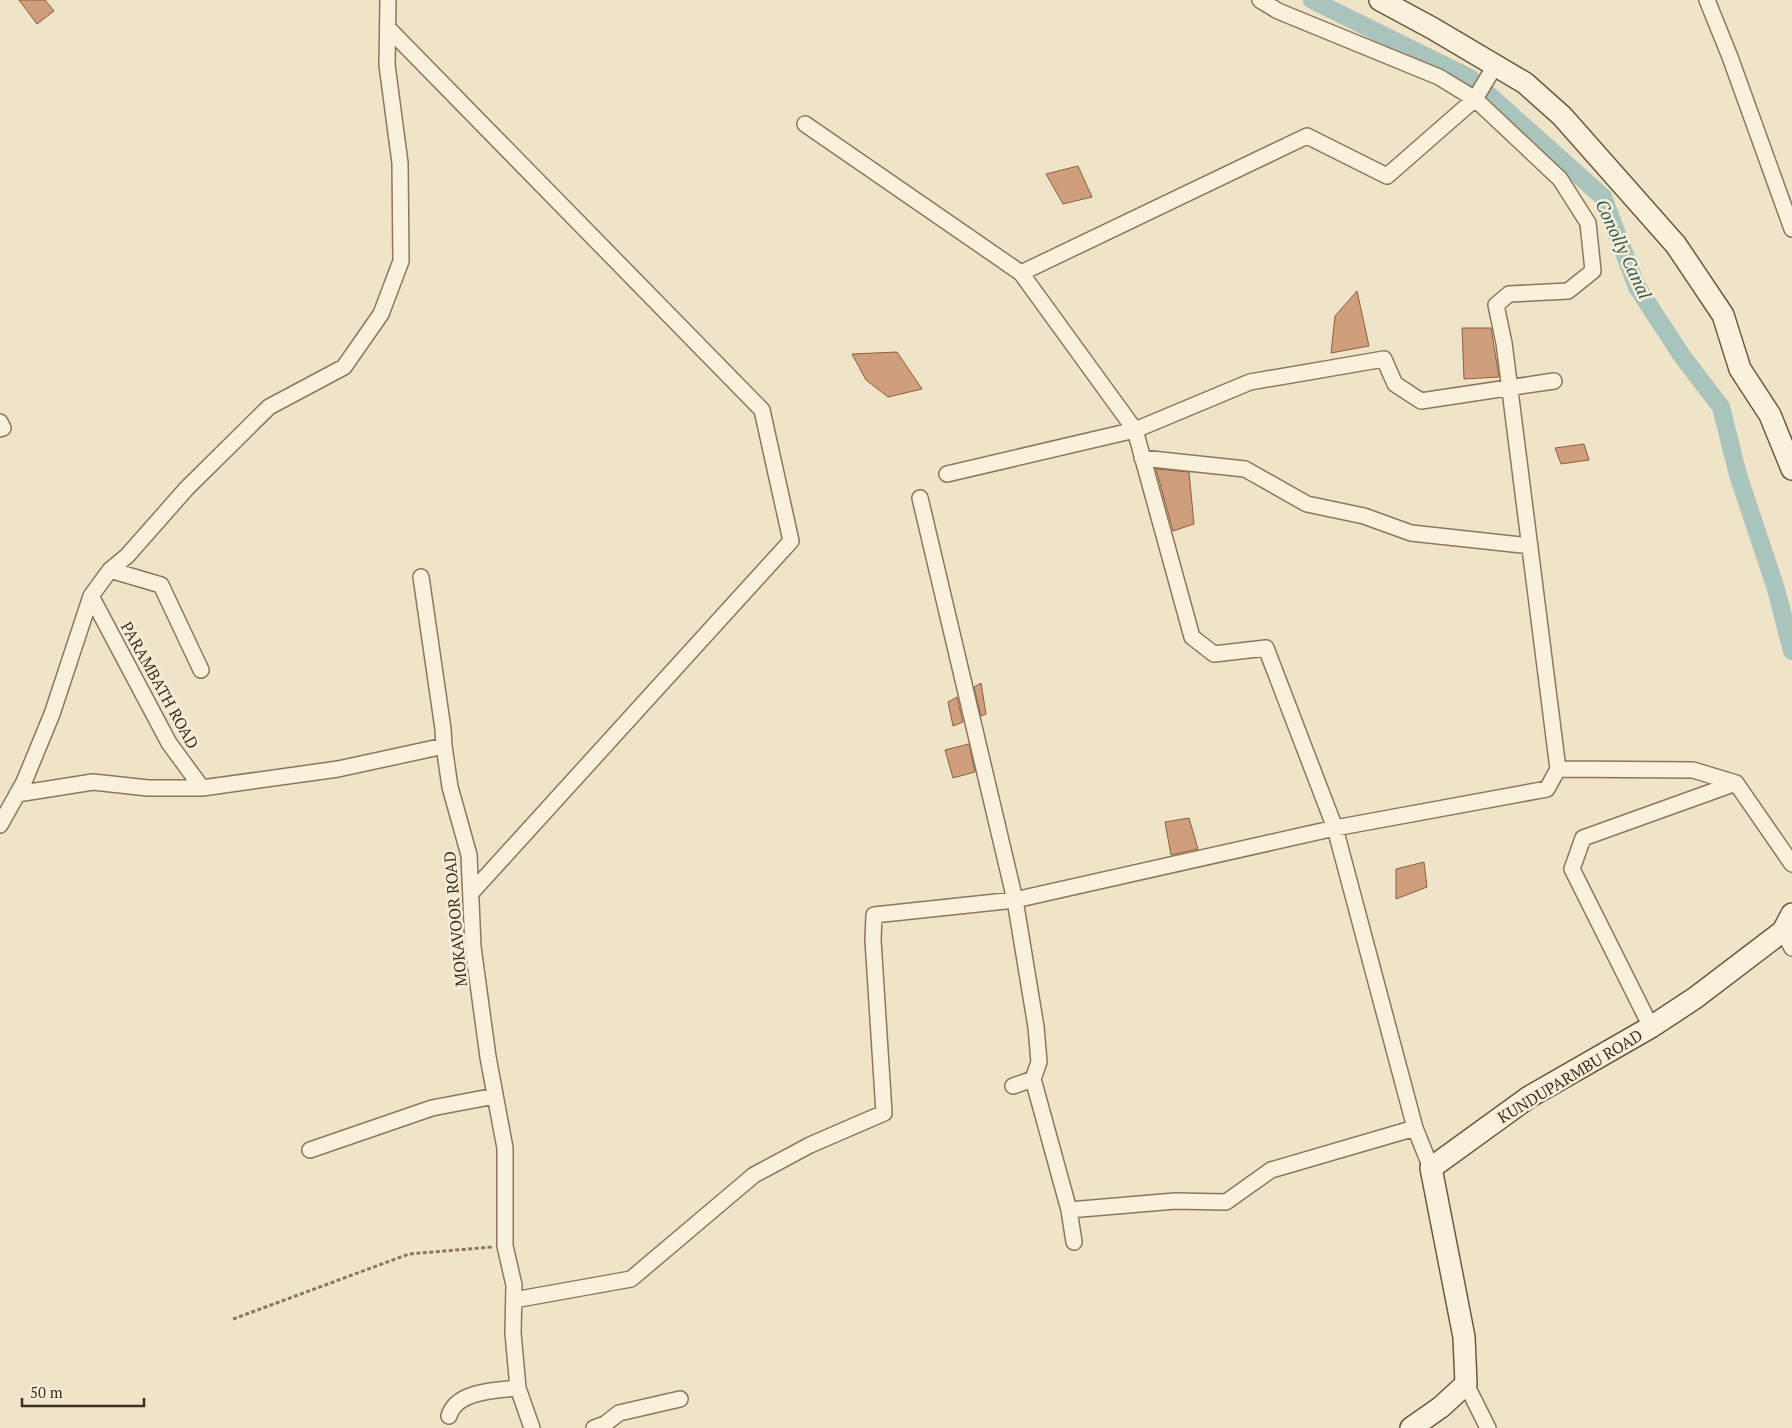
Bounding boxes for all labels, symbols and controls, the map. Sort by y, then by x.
water label: Conolly Canal [1590,195,1658,303]
street label: PARAMBATH ROAD [116,618,204,752]
street label: MOKAVOOR ROAD [438,850,472,988]
street label: KUNDUPARMBU ROAD [1493,1024,1647,1128]
scale bar [22,1376,145,1408]
text: 50 m [30,1382,63,1402]

